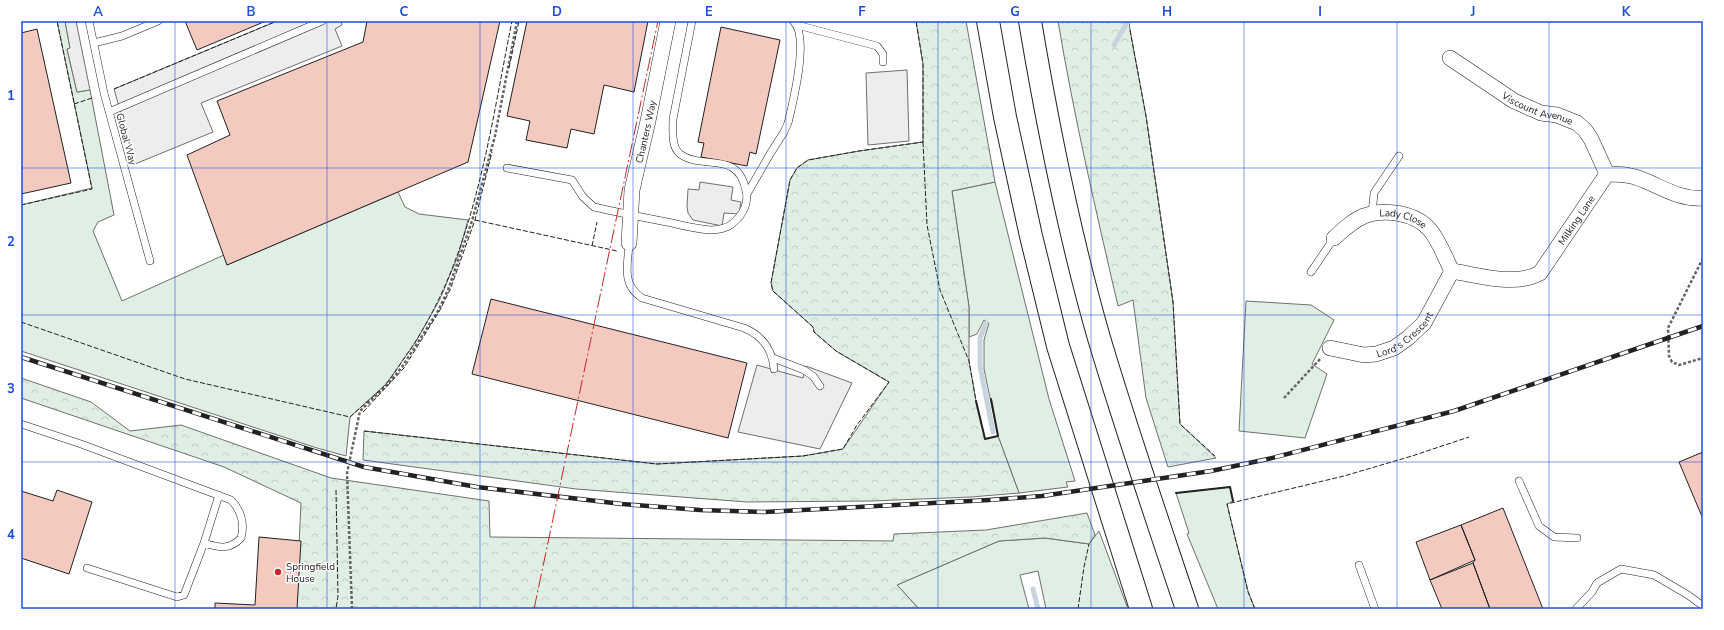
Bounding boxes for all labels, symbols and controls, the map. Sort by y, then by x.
text: A [93,3,103,21]
text: B [247,3,256,21]
text: C [400,3,409,21]
text: D [552,3,562,21]
text: E [705,3,713,21]
text: F [858,3,866,21]
text: G [1010,3,1020,21]
text: H [1162,3,1172,21]
text: I [1318,3,1322,21]
text: J [1470,3,1475,21]
text: K [1622,3,1631,21]
text: 1 [7,87,15,105]
street label: Viscount Avenue [1498,88,1575,129]
street label: Chanters Way [632,98,660,165]
street label: Global Way [112,112,140,168]
street label: Milking Lane [1555,193,1599,248]
street label: Lady Close [1379,206,1430,232]
text: 2 [7,233,15,251]
street label: Lord's Crescent [1375,309,1437,361]
text: 3 [7,380,15,398]
text: 4 [7,526,15,544]
place label: Springfield House [286,560,335,586]
marker: Springfield House [273,567,283,577]

